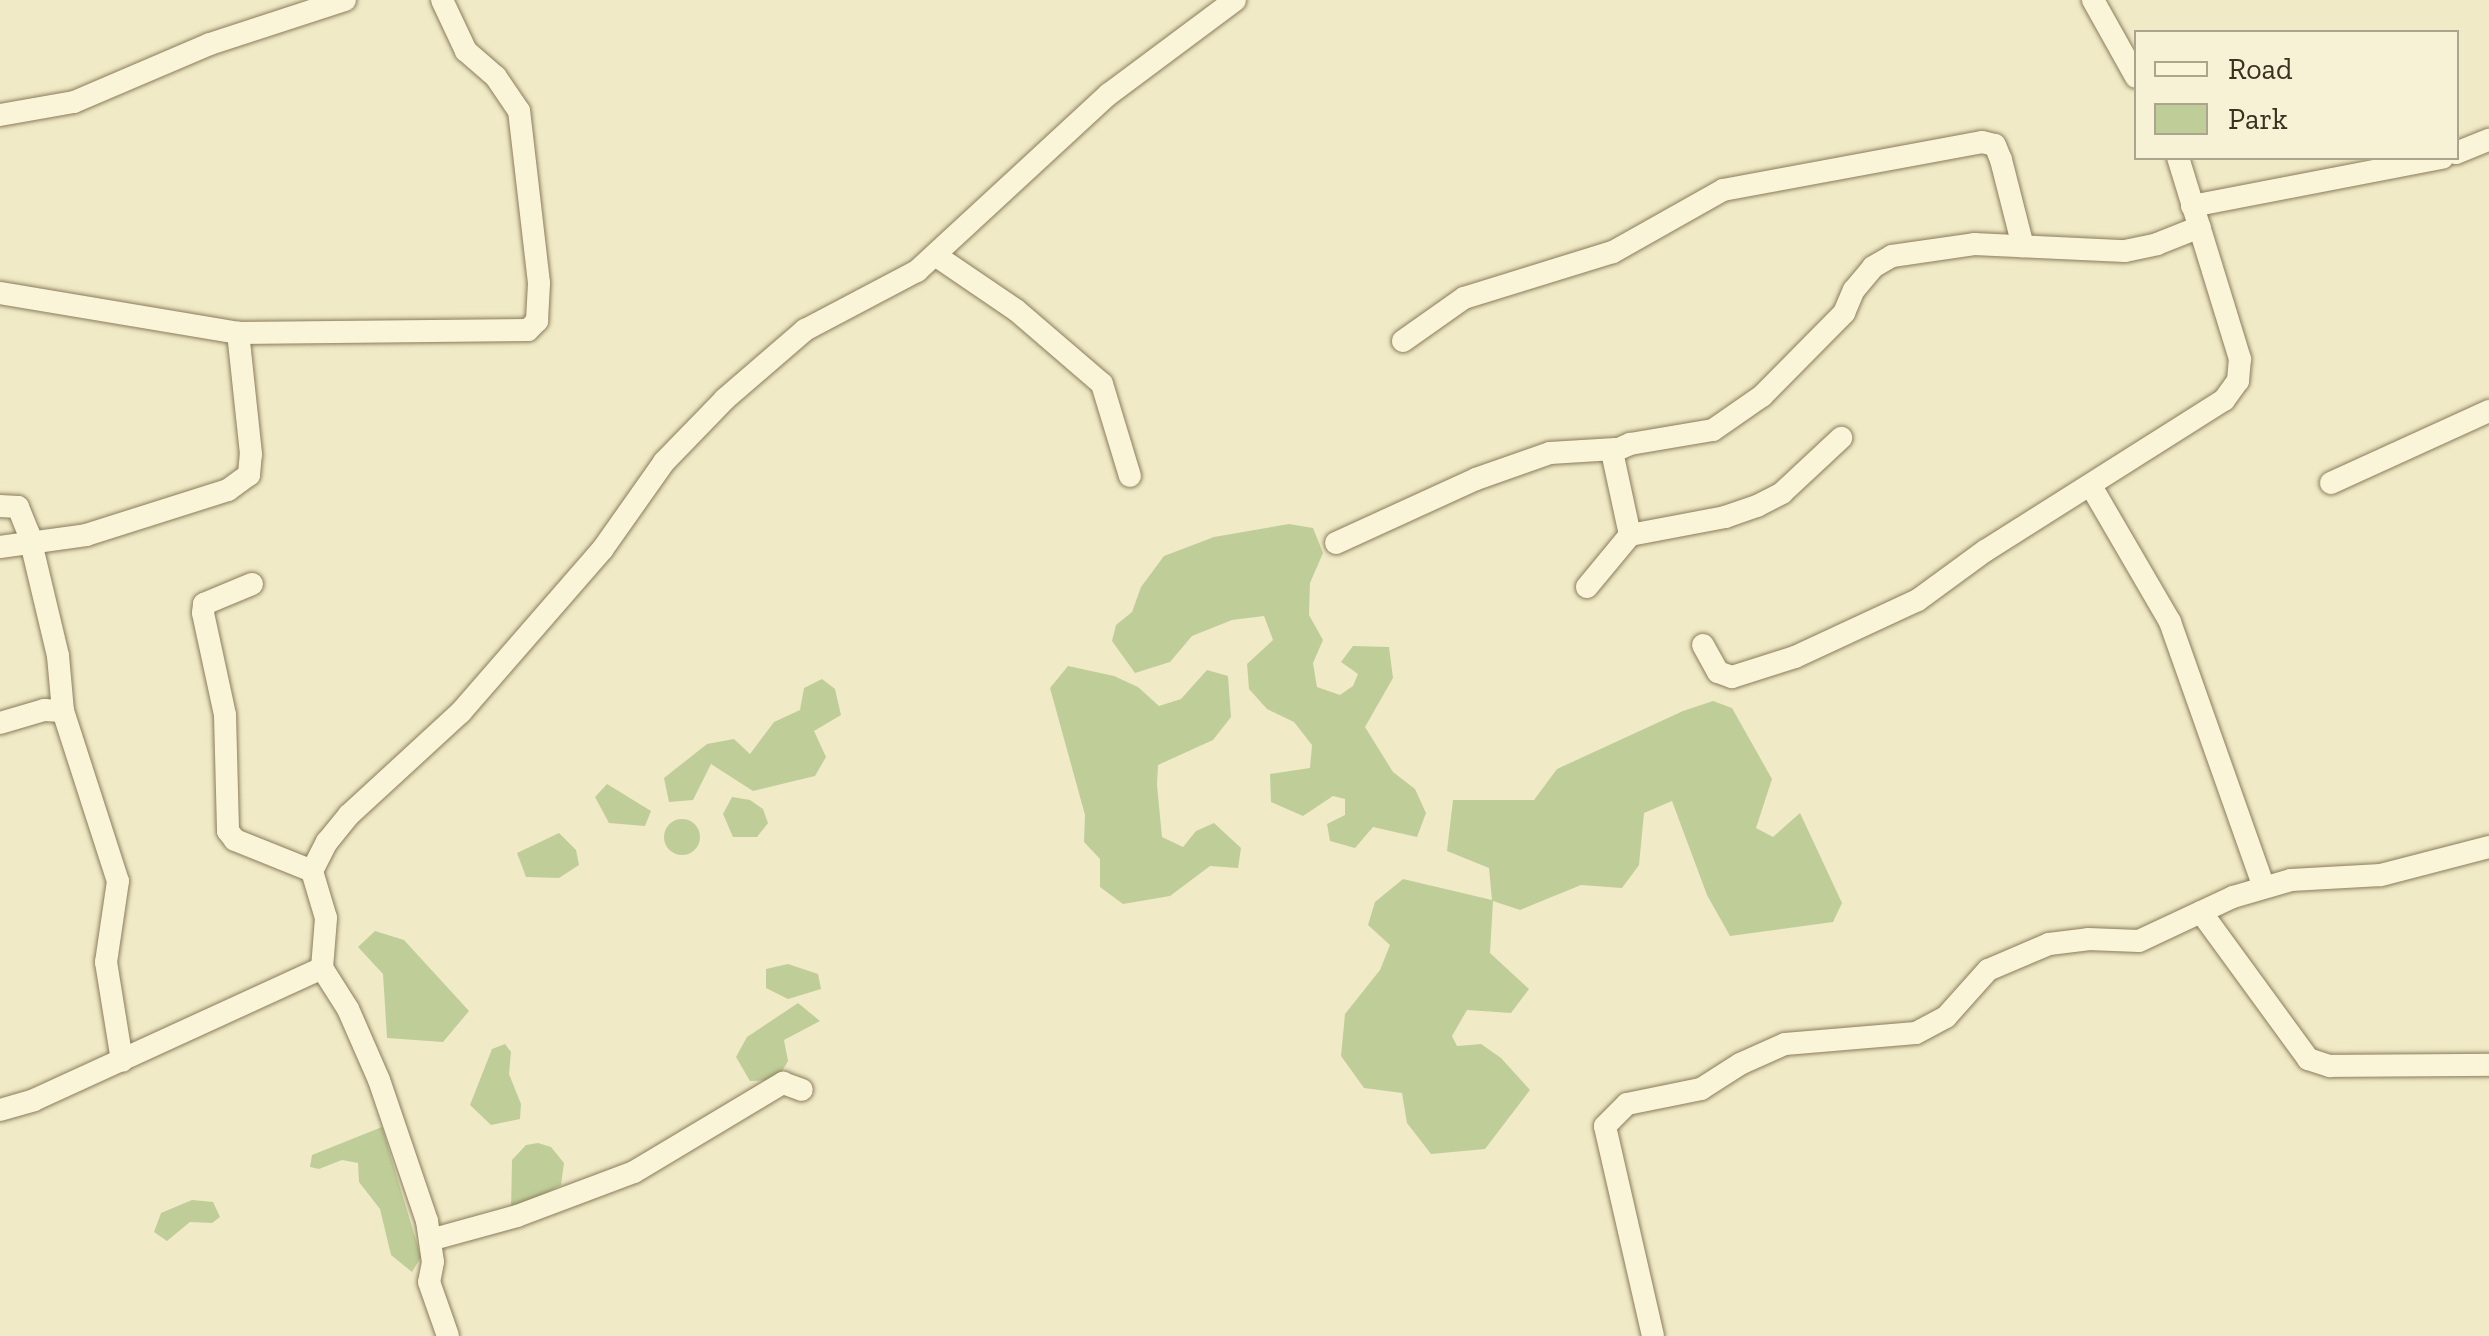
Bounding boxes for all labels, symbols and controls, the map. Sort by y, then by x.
legend [2134,30,2459,160]
text: Road [2228,51,2293,87]
text: Park [2228,101,2288,137]

